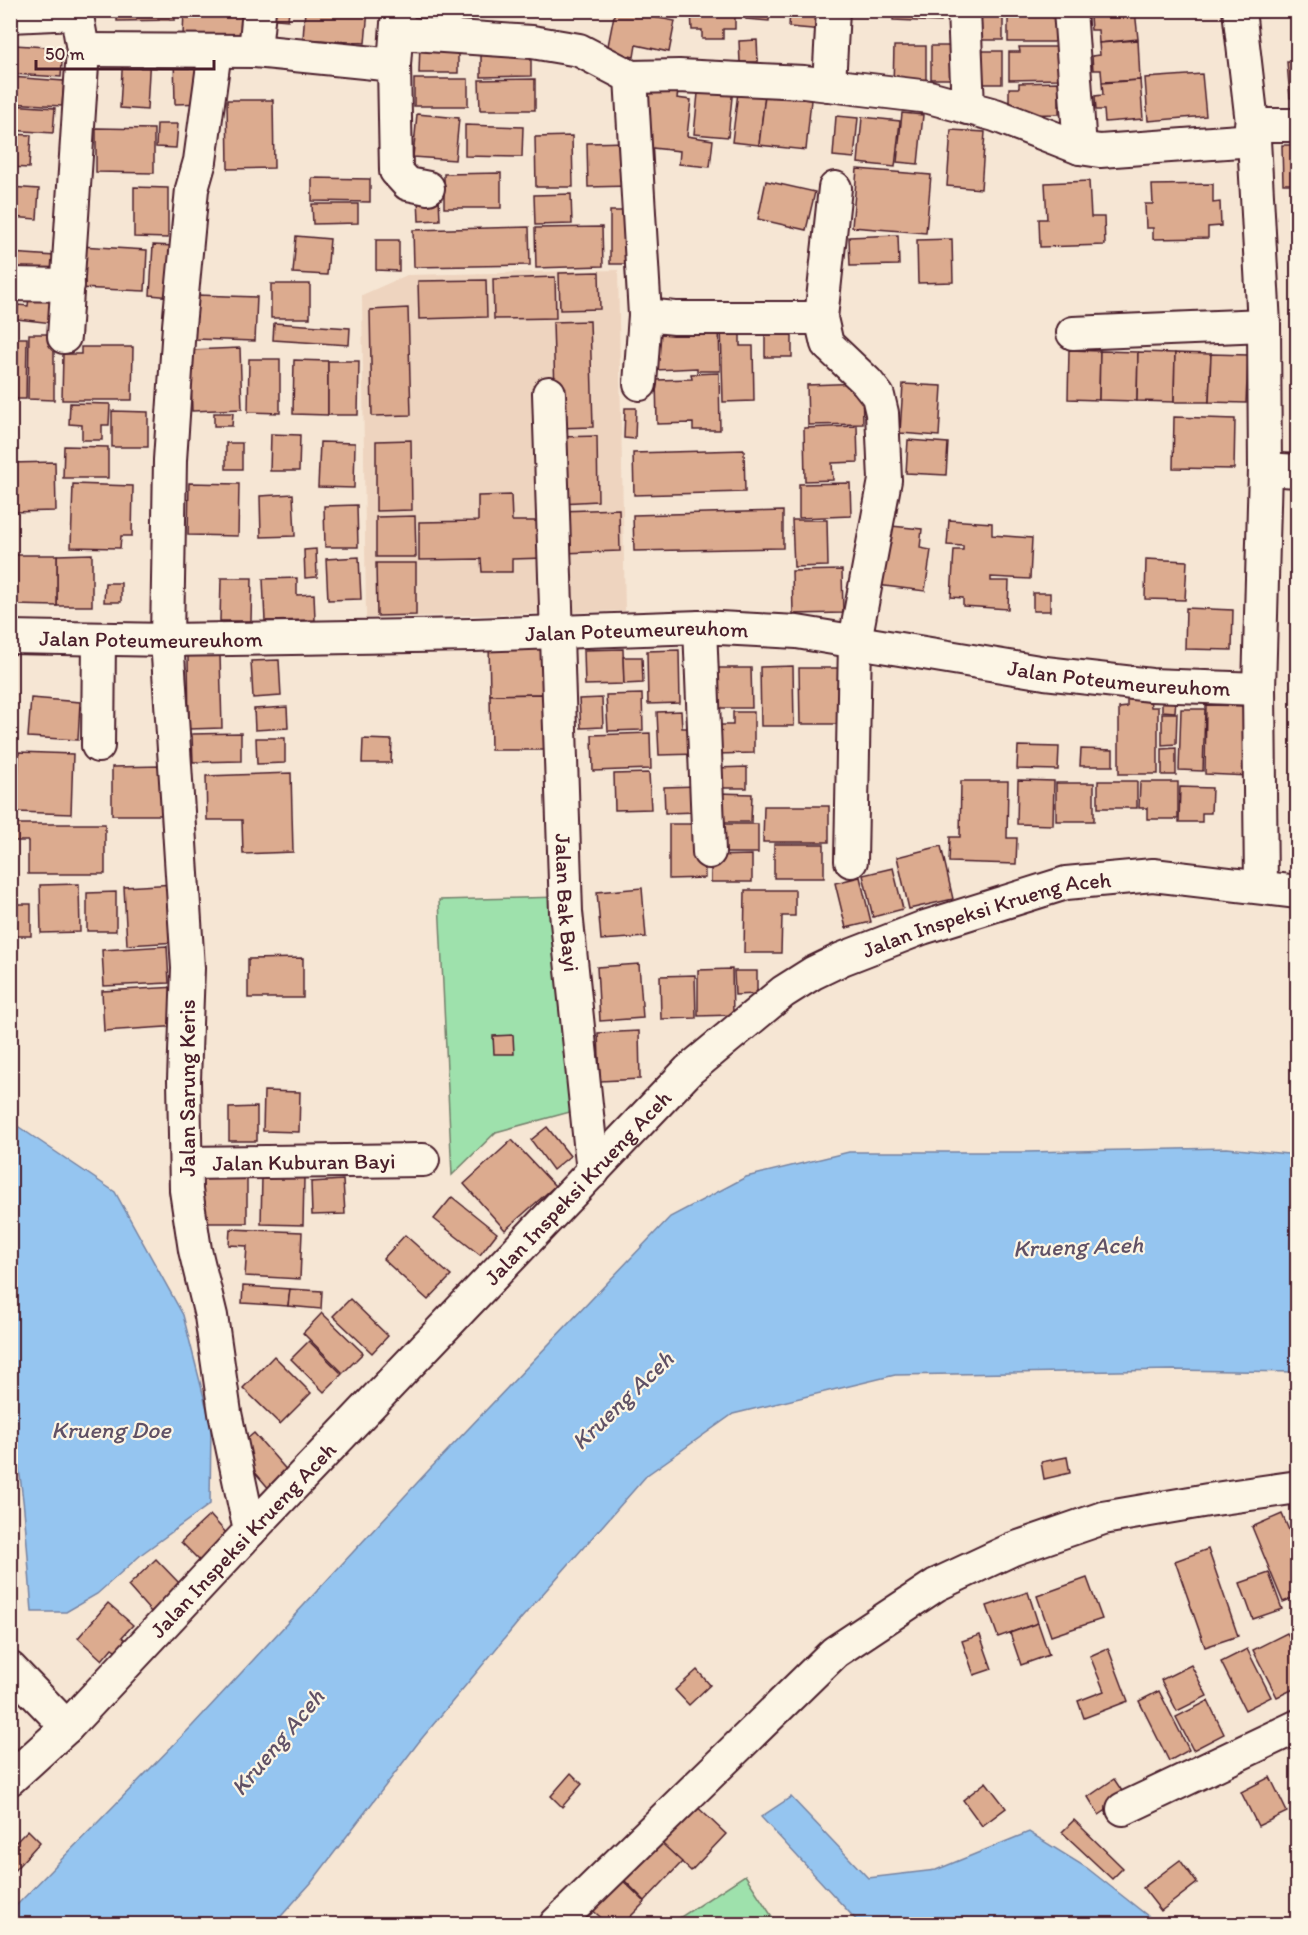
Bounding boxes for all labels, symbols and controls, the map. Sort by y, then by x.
scale bar [36,33,214,71]
text: 50 m [45,43,85,65]
street label: Jalan Poteumeureuhom [525,613,750,647]
street label: Jalan Poteumeureuhom [39,624,264,654]
street label: Jalan Poteumeureuhom [1006,654,1231,701]
street label: Jalan Bak Bayi [550,833,586,973]
street label: Jalan Inspeksi Krueng Aceh [858,865,1113,963]
street label: Jalan Sarung Keris [174,999,201,1177]
street label: Jalan Inspeksi Krueng Aceh [478,1084,677,1290]
street label: Jalan Kuburan Bayi [212,1147,396,1176]
water label: Krueng Aceh [1012,1229,1144,1263]
water label: Krueng Aceh [565,1344,679,1456]
water label: Krueng Doe [51,1415,172,1444]
street label: Jalan Inspeksi Krueng Aceh [144,1436,342,1643]
water label: Krueng Aceh [224,1682,330,1801]

